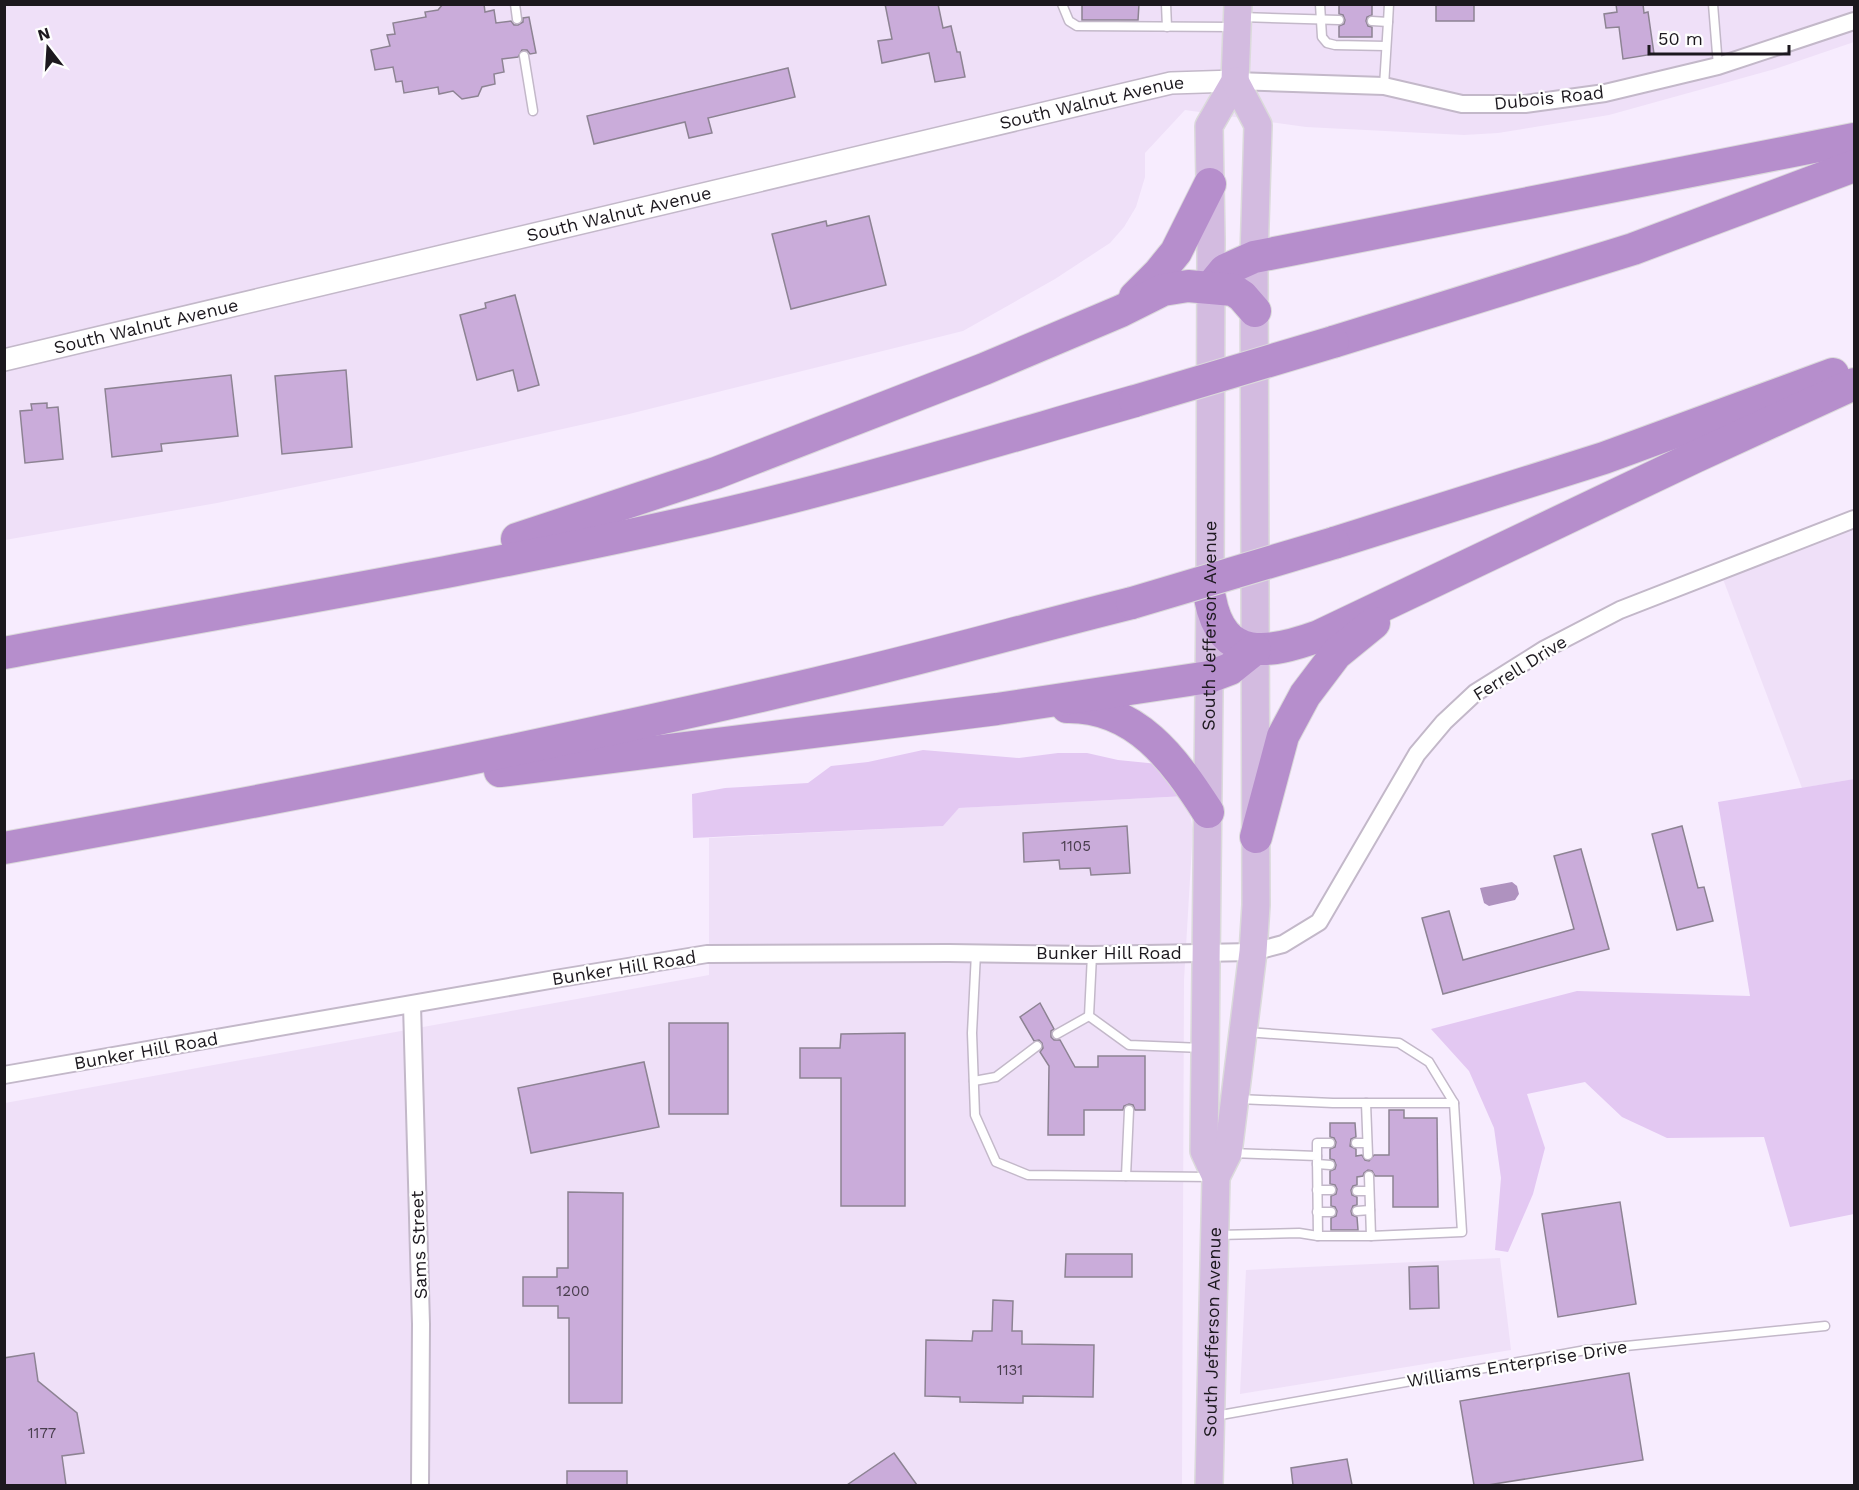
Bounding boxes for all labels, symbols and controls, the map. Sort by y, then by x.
north arrow [18,18,78,78]
scale bar [1649,18,1788,56]
text: N [35,23,52,45]
text: 50 m [1658,28,1703,49]
street label: South Walnut Avenue [997,72,1184,133]
street label: Dubois Road [1493,81,1605,114]
street label: South Walnut Avenue [524,182,713,246]
street label: South Walnut Avenue [51,294,240,358]
street label: South Jefferson Avenue [1198,521,1220,731]
street label: Ferrell Drive [1469,630,1570,705]
house number: 1105 [1061,837,1091,855]
street label: Bunker Hill Road [1036,942,1182,963]
street label: Bunker Hill Road [550,946,698,989]
street label: Bunker Hill Road [72,1028,220,1074]
street label: Sams Street [406,1190,431,1300]
street label: South Jefferson Avenue [1199,1227,1225,1437]
house number: 1200 [556,1282,590,1300]
street label: Williams Enterprise Drive [1405,1336,1629,1391]
house number: 1131 [997,1361,1023,1379]
house number: 1177 [28,1424,56,1442]

